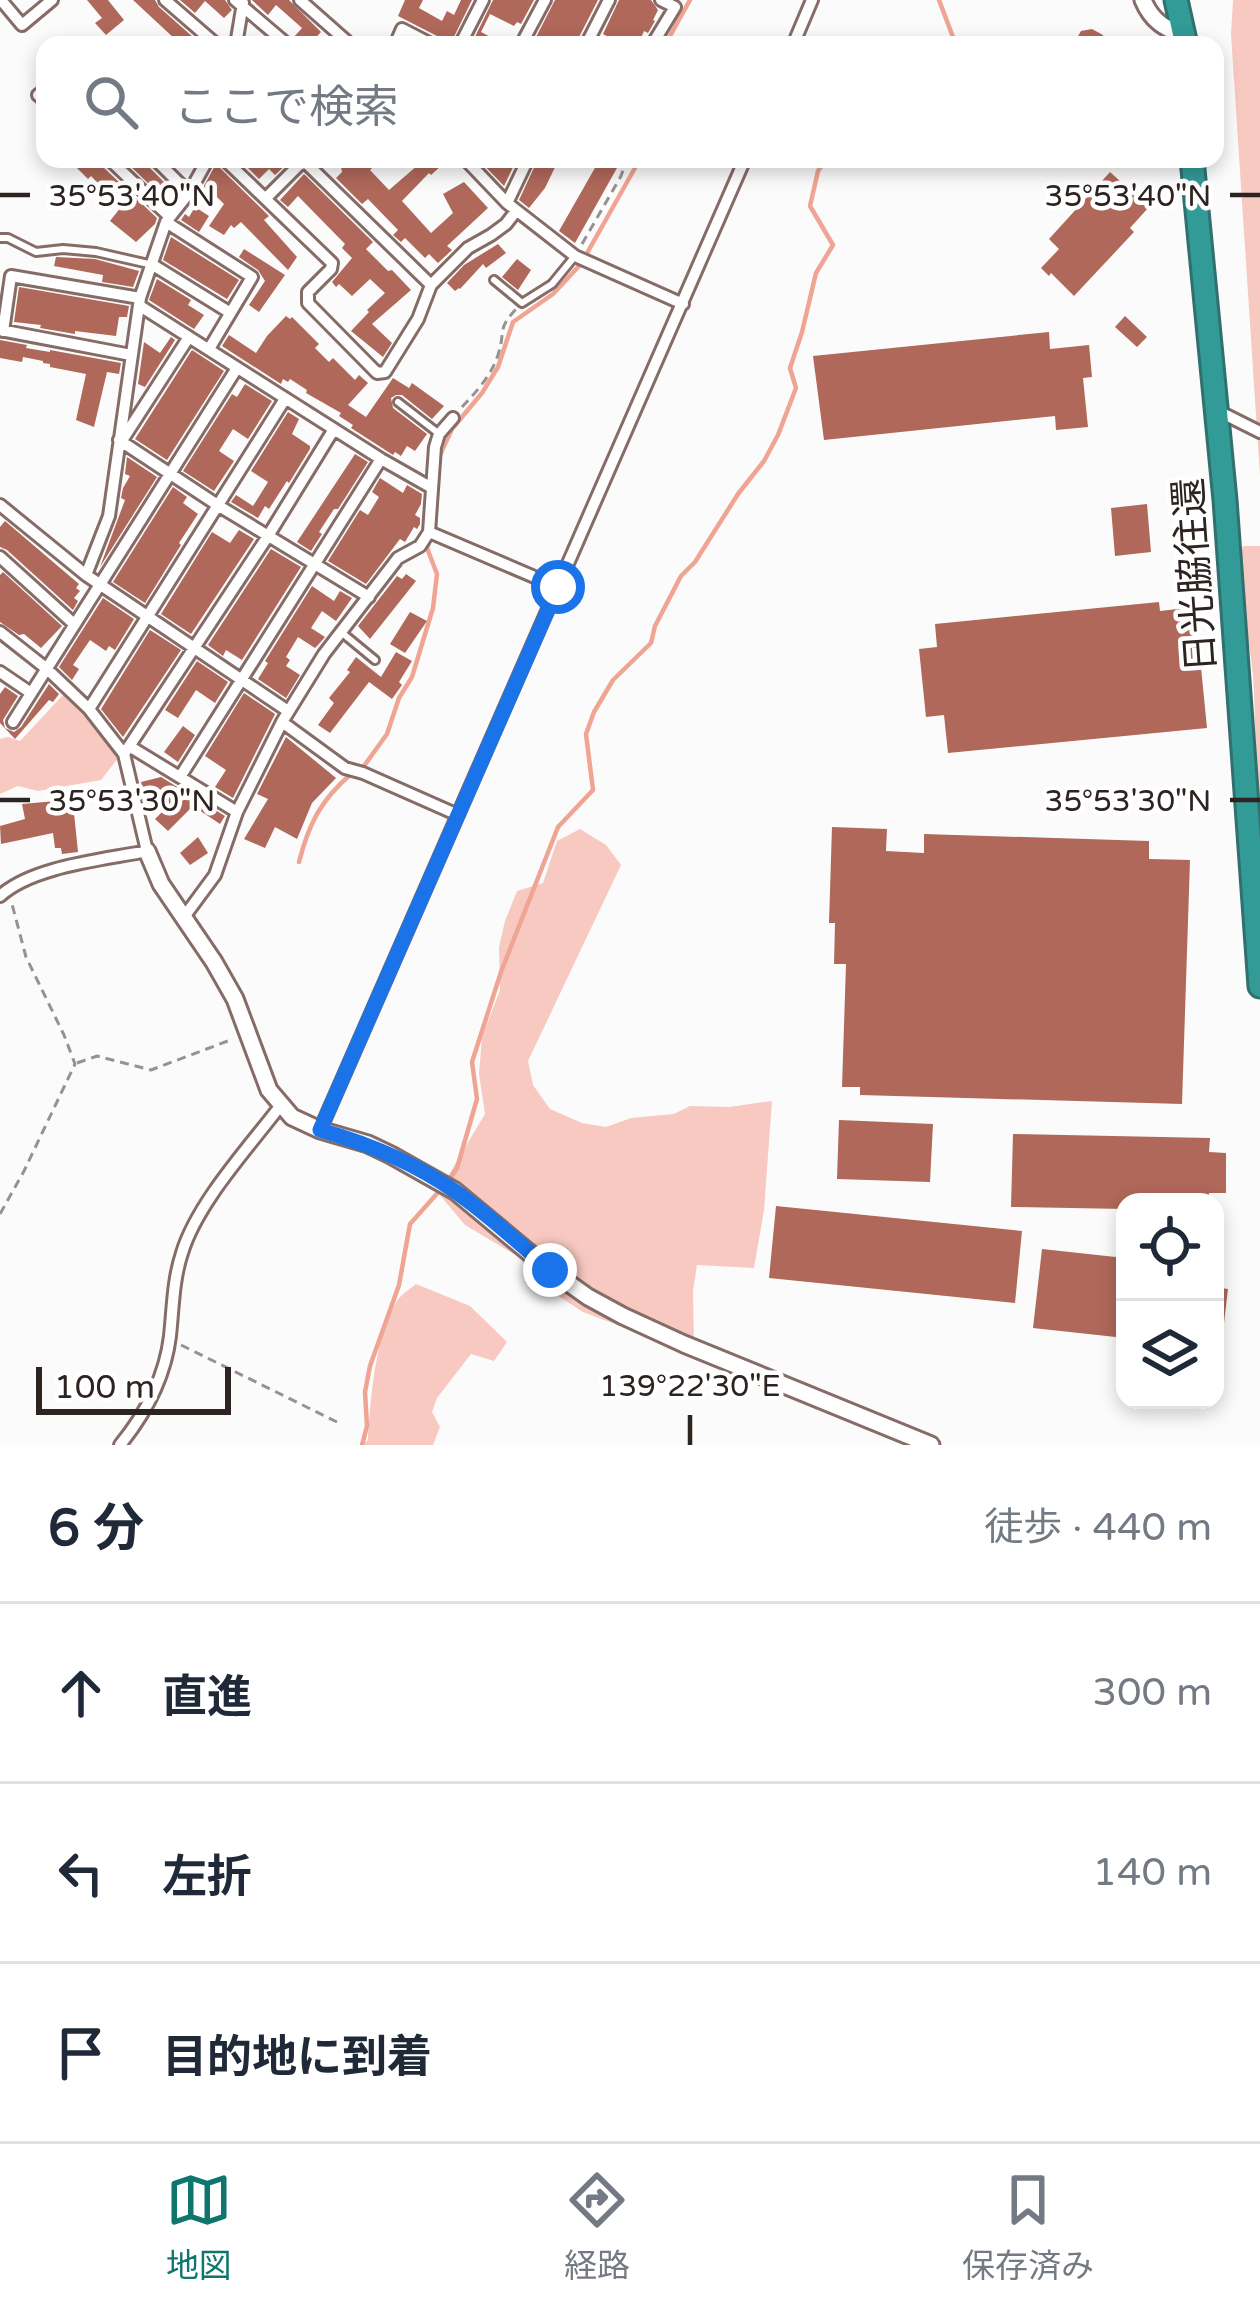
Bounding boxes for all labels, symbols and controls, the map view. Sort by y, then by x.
search box [36,36,1224,168]
icon: search [78,69,144,135]
text: ここで検索 [174,81,399,135]
text: 35°53'40"N [49,178,215,215]
text: 35°53'40"N [1045,178,1211,215]
street label: 日光脇往還 [1165,476,1226,674]
route start [531,560,585,614]
text: 35°53'30"N [49,783,215,820]
text: 35°53'30"N [1045,783,1211,820]
map controls [1116,1193,1224,1409]
button: locate [1116,1193,1224,1301]
route end [523,1243,577,1297]
button: layers [1116,1301,1224,1409]
scale bar [36,1361,231,1414]
text: 100 m [54,1368,155,1407]
text: 139°22'30"E [599,1368,781,1405]
text: 6 分 [48,1498,144,1560]
text: 徒歩 · 440 m [984,1504,1212,1551]
icon: ahead [48,1660,114,1726]
text: 300 m [1093,1669,1212,1716]
text: 直進 [162,1671,252,1725]
icon: left [48,1840,114,1906]
text: 140 m [1093,1849,1212,1896]
text: 左折 [162,1851,252,1905]
icon: arrive [48,2020,114,2086]
text: 目的地に到着 [162,2031,432,2085]
tab: 地図 [166,2167,232,2287]
tab: 経路 [564,2167,630,2287]
tab: 保存済み [962,2167,1094,2287]

